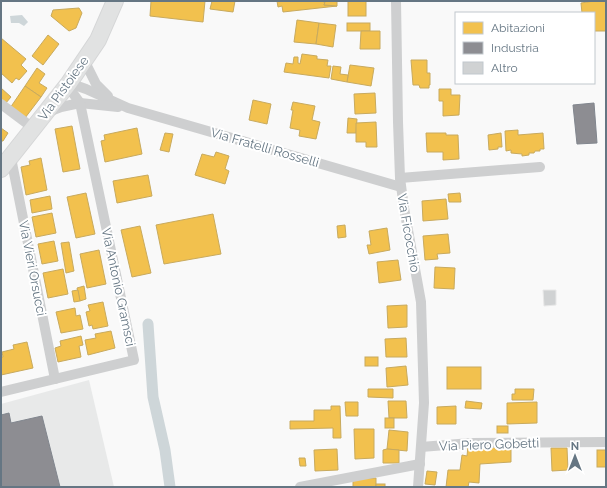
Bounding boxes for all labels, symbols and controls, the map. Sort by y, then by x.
legend [455,12,595,84]
text: Abitazioni [491,21,545,35]
text: Industria [491,41,539,55]
street label: Via Pistoiese [35,53,92,123]
text: Altro [491,61,518,75]
street label: Via Fratelli Rosselli [209,125,321,170]
street label: Via Ficocchio [394,193,423,274]
street label: Via Vieri Orsucci [16,219,49,317]
street label: Via Antonio Gramsci [99,227,138,348]
street label: Via Piero Gobetti [439,435,539,454]
north arrow [555,436,595,476]
text: N [571,440,579,453]

